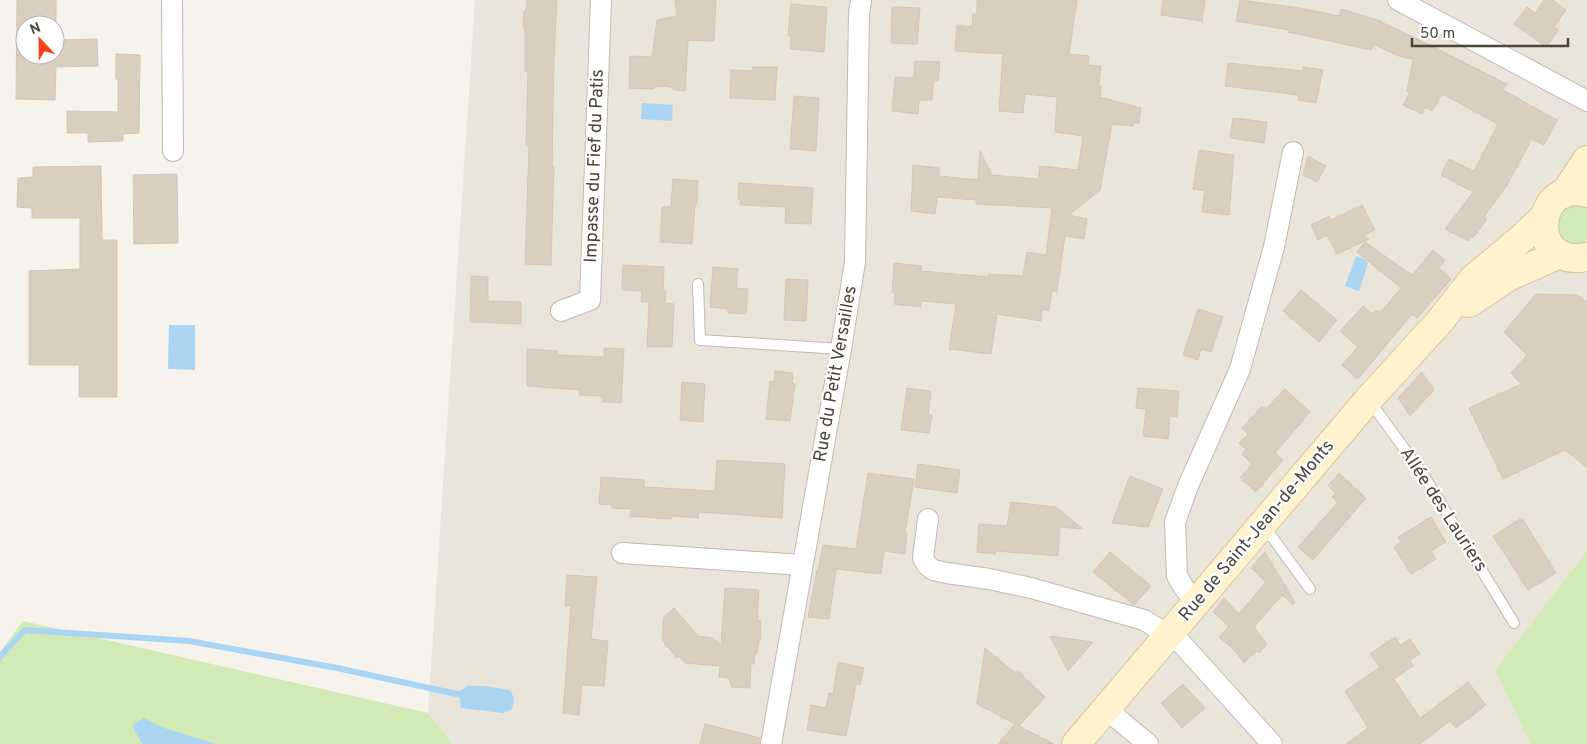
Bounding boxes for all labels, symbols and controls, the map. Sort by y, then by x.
north arrow [15,15,65,65]
scale bar [1412,15,1568,47]
text: N [28,20,44,39]
text: 50 m [1420,25,1455,44]
street label: Impasse du Fief du Patis [580,69,610,263]
street label: Rue du Petit Versailles [809,284,863,464]
street label: Rue de Saint-Jean-de-Monts [1174,435,1340,627]
street label: Allée des Lauriers [1394,443,1492,577]

